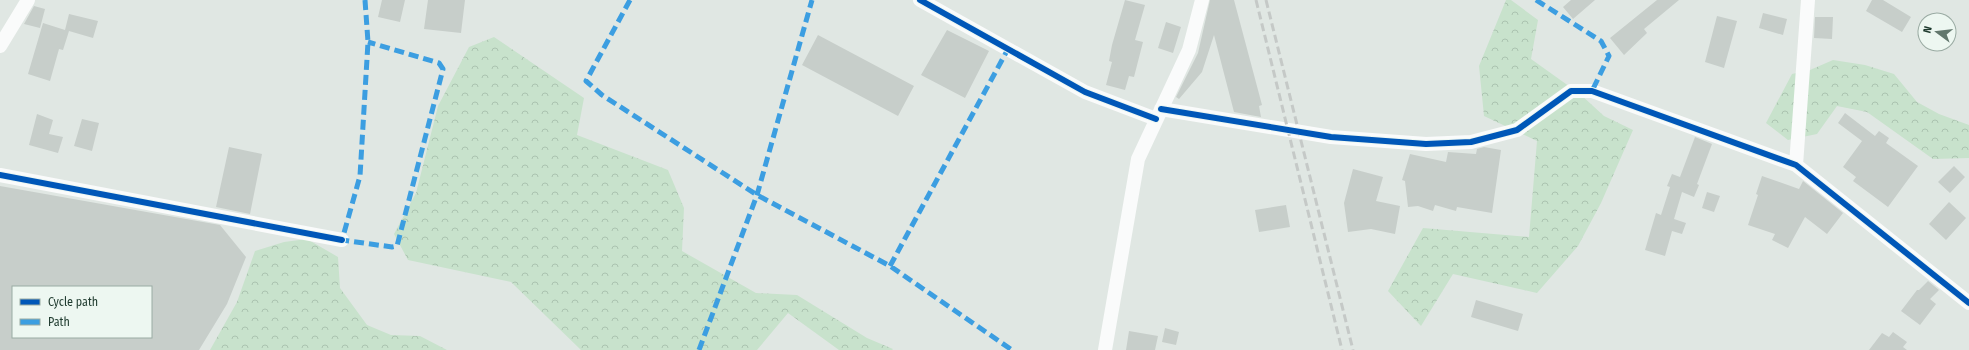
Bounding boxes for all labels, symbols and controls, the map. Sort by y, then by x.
north arrow [1917,12,1957,52]
text: N [1921,25,1935,34]
legend [12,286,152,338]
text: Cycle path [48,295,98,309]
text: Path [48,315,70,329]

